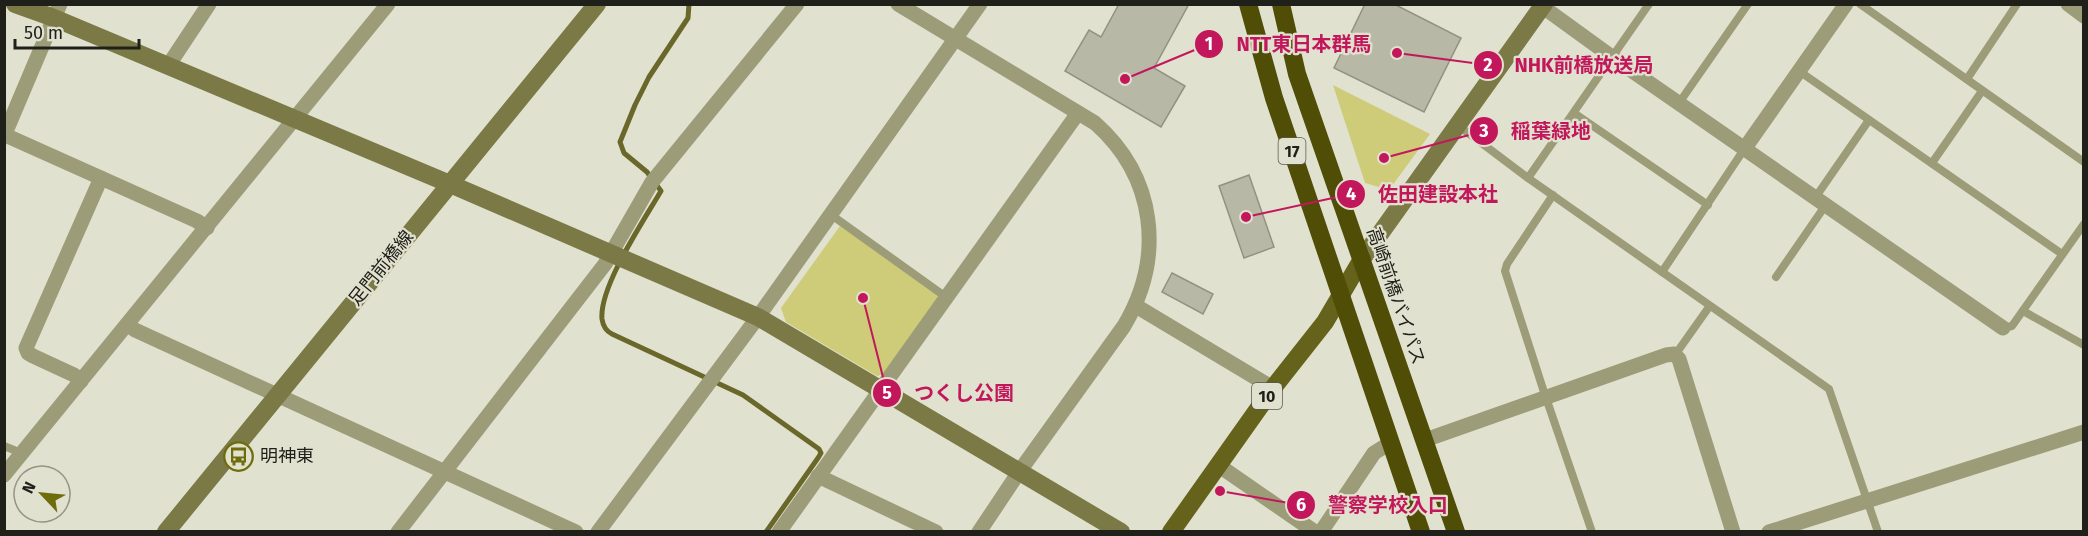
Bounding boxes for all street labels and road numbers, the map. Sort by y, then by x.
road number: 17 [1278,138,1306,164]
street label: 高崎前橋バイパス [1362,225,1430,367]
street label: 足門前橋線 [344,226,418,310]
road number: 10 [1252,383,1282,409]

